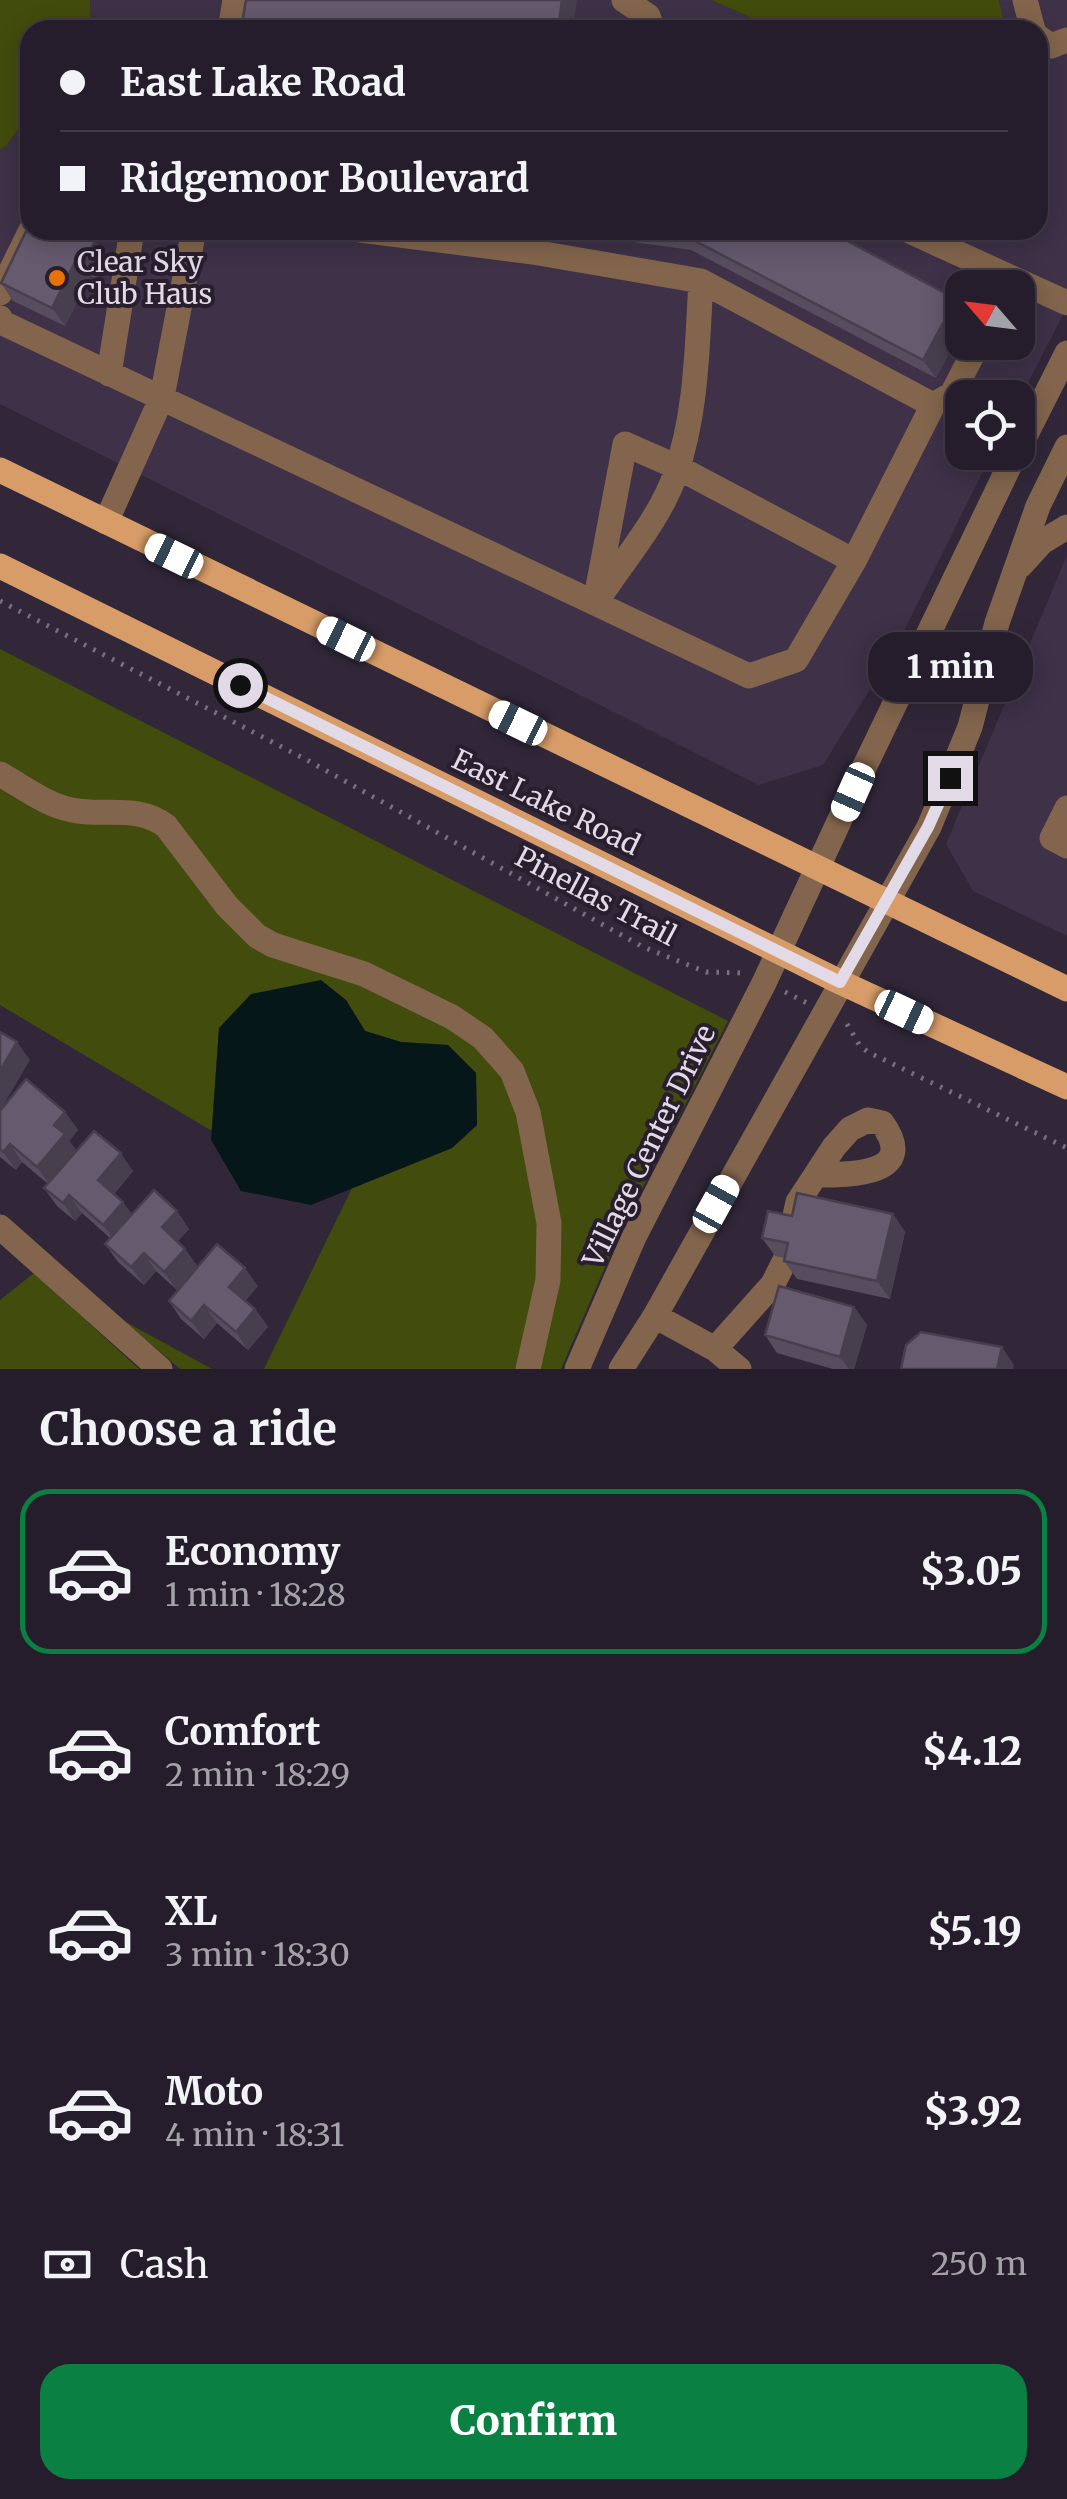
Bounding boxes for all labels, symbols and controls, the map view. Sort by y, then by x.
text: East Lake Road [120,59,406,106]
text: Ridgemoor Boulevard [120,155,529,202]
place label: Clear Sky Club Haus [77,244,212,312]
marker: Clear Sky Club Haus [46,267,68,289]
north arrow [945,270,1035,360]
map controls [945,270,1035,470]
button: locate [945,380,1035,470]
car [140,529,208,583]
car [312,612,380,666]
callout: 1 min [868,633,1032,703]
text: 1 min [907,647,994,687]
route start [218,663,263,708]
car [484,696,552,750]
street label: East Lake Road [446,741,646,863]
route end [928,756,973,801]
car [827,758,879,826]
street label: Pinellas Trail [509,838,683,954]
car [870,986,938,1038]
street label: Village Center Drive [574,1019,723,1274]
car [688,1170,744,1238]
text: Choose a ride [40,1401,337,1457]
icon: car [45,1527,135,1617]
text: Economy [165,1528,340,1575]
text: $3.05 [920,1548,1022,1595]
text: 1 min · 18:28 [165,1575,346,1615]
icon: car [45,1707,135,1797]
text: Comfort [165,1708,321,1755]
text: $4.12 [922,1728,1022,1775]
text: 2 min · 18:29 [165,1755,350,1795]
icon: car [45,1887,135,1977]
text: XL [165,1888,217,1935]
text: $5.19 [927,1908,1022,1955]
text: 3 min · 18:30 [165,1935,350,1975]
icon: car [45,2067,135,2157]
text: Moto [165,2068,263,2115]
text: $3.92 [924,2088,1022,2135]
text: 4 min · 18:31 [165,2115,344,2155]
icon: cash [40,2237,95,2292]
text: Cash [120,2241,209,2288]
text: 250 m [931,2244,1027,2284]
button: Confirm [40,2364,1027,2479]

